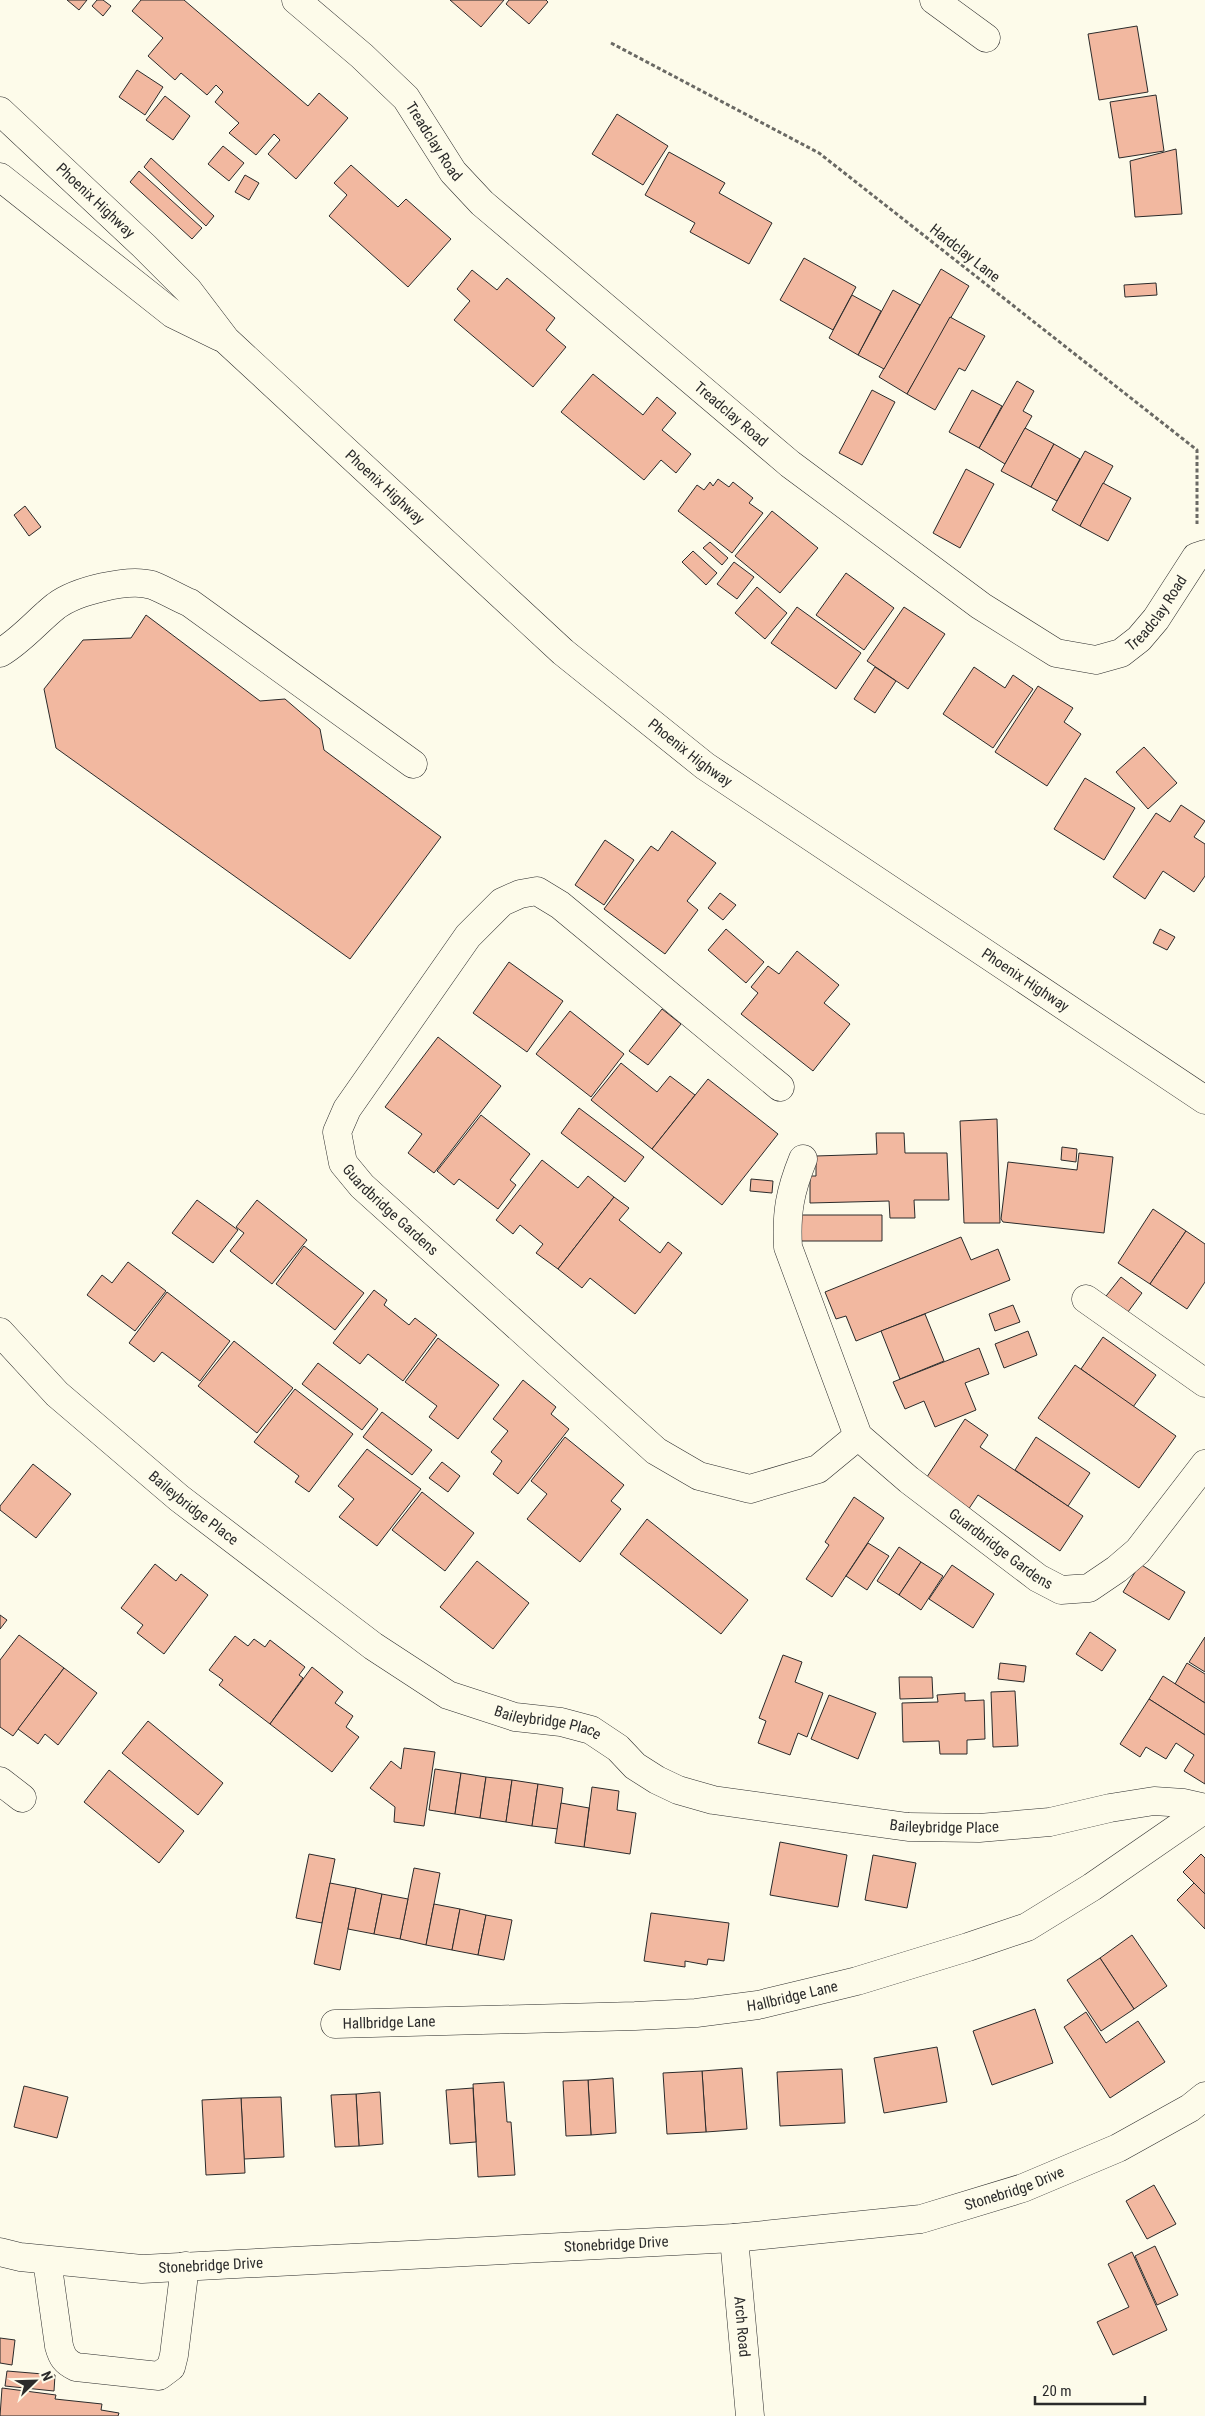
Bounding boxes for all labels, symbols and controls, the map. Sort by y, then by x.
street label: Treadclay Road [402,98,466,185]
street label: Phoenix Highway [52,159,139,242]
street label: Hardclay Lane [926,220,1004,286]
street label: Treadclay Road [691,378,772,450]
street label: Phoenix Highway [342,446,428,528]
street label: Treadclay Road [1122,572,1191,655]
street label: Phoenix Highway [644,715,736,791]
street label: Phoenix Highway [978,944,1072,1016]
street label: Guardbridge Gardens [339,1160,442,1259]
street label: Baileybridge Place [145,1467,242,1549]
street label: Guardbridge Gardens [945,1505,1056,1593]
street label: Baileybridge Place [492,1702,605,1743]
street label: Baileybridge Place [889,1816,1000,1837]
street label: Hallbridge Lane [746,1977,840,2015]
street label: Hallbridge Lane [342,2012,436,2033]
street label: Stonebridge Drive [962,2163,1067,2214]
street label: Stonebridge Drive [563,2232,669,2256]
street label: Stonebridge Drive [158,2254,263,2277]
street label: Arch Road [730,2296,754,2358]
north arrow [10,2356,60,2406]
text: N [38,2369,56,2383]
scale bar [1035,2374,1145,2406]
text: 20 m [1042,2382,1072,2400]

